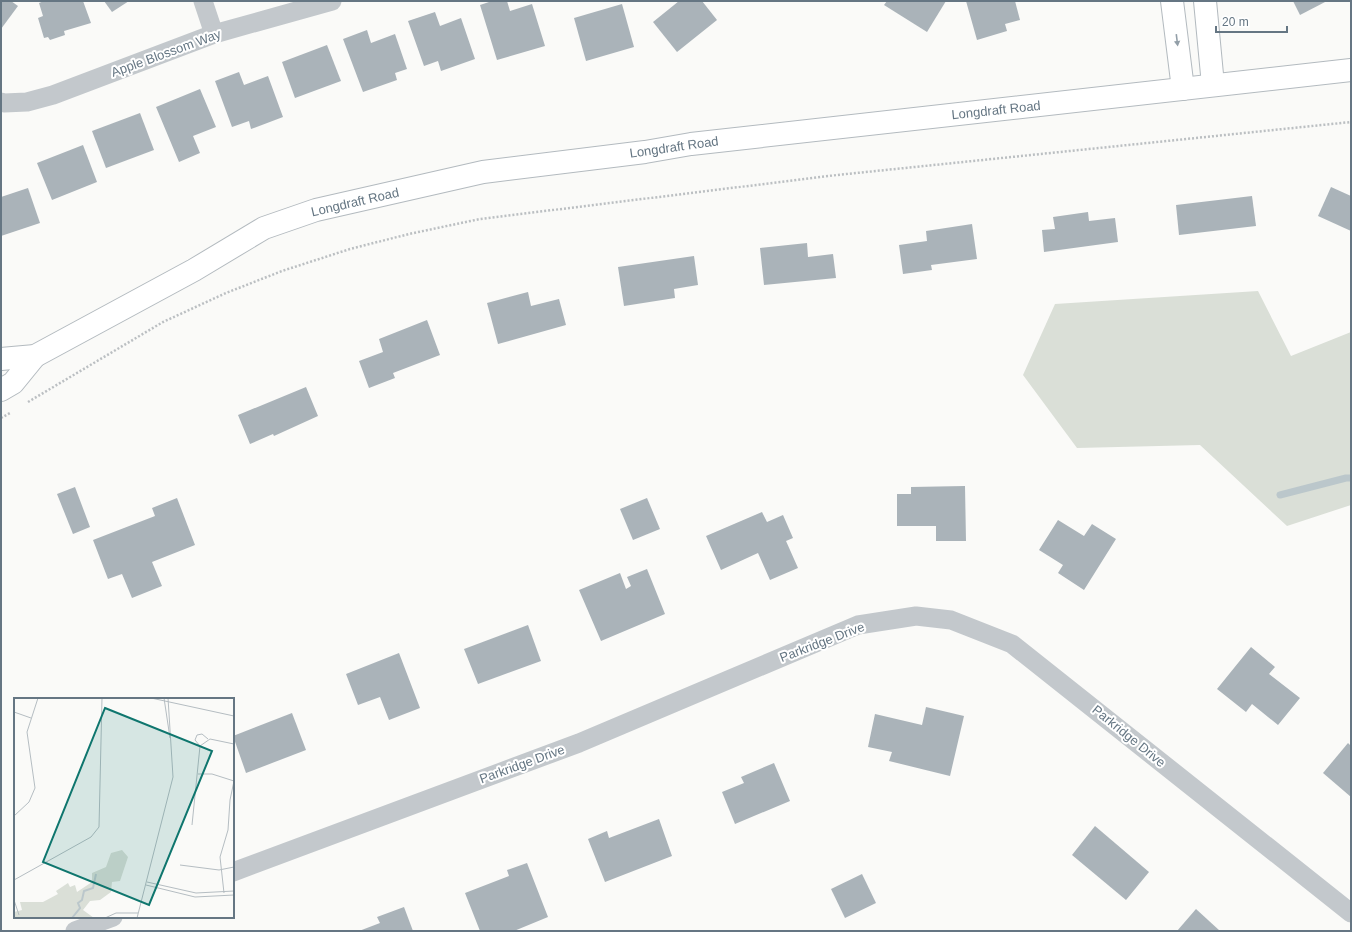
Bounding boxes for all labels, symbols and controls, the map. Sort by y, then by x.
scale bar [1216,8,1287,34]
text: 20 m [1222,15,1249,29]
street label: Apple Blossom Way [109,26,223,80]
one-way arrow [1174,34,1180,46]
street label: Longdraft Road [951,98,1041,122]
street label: Longdraft Road [629,133,719,161]
street label: Longdraft Road [310,185,400,219]
street label: Parkridge Drive [777,619,867,665]
inset map [14,698,234,918]
street label: Parkridge Drive [1089,702,1169,770]
street label: Parkridge Drive [477,742,567,786]

